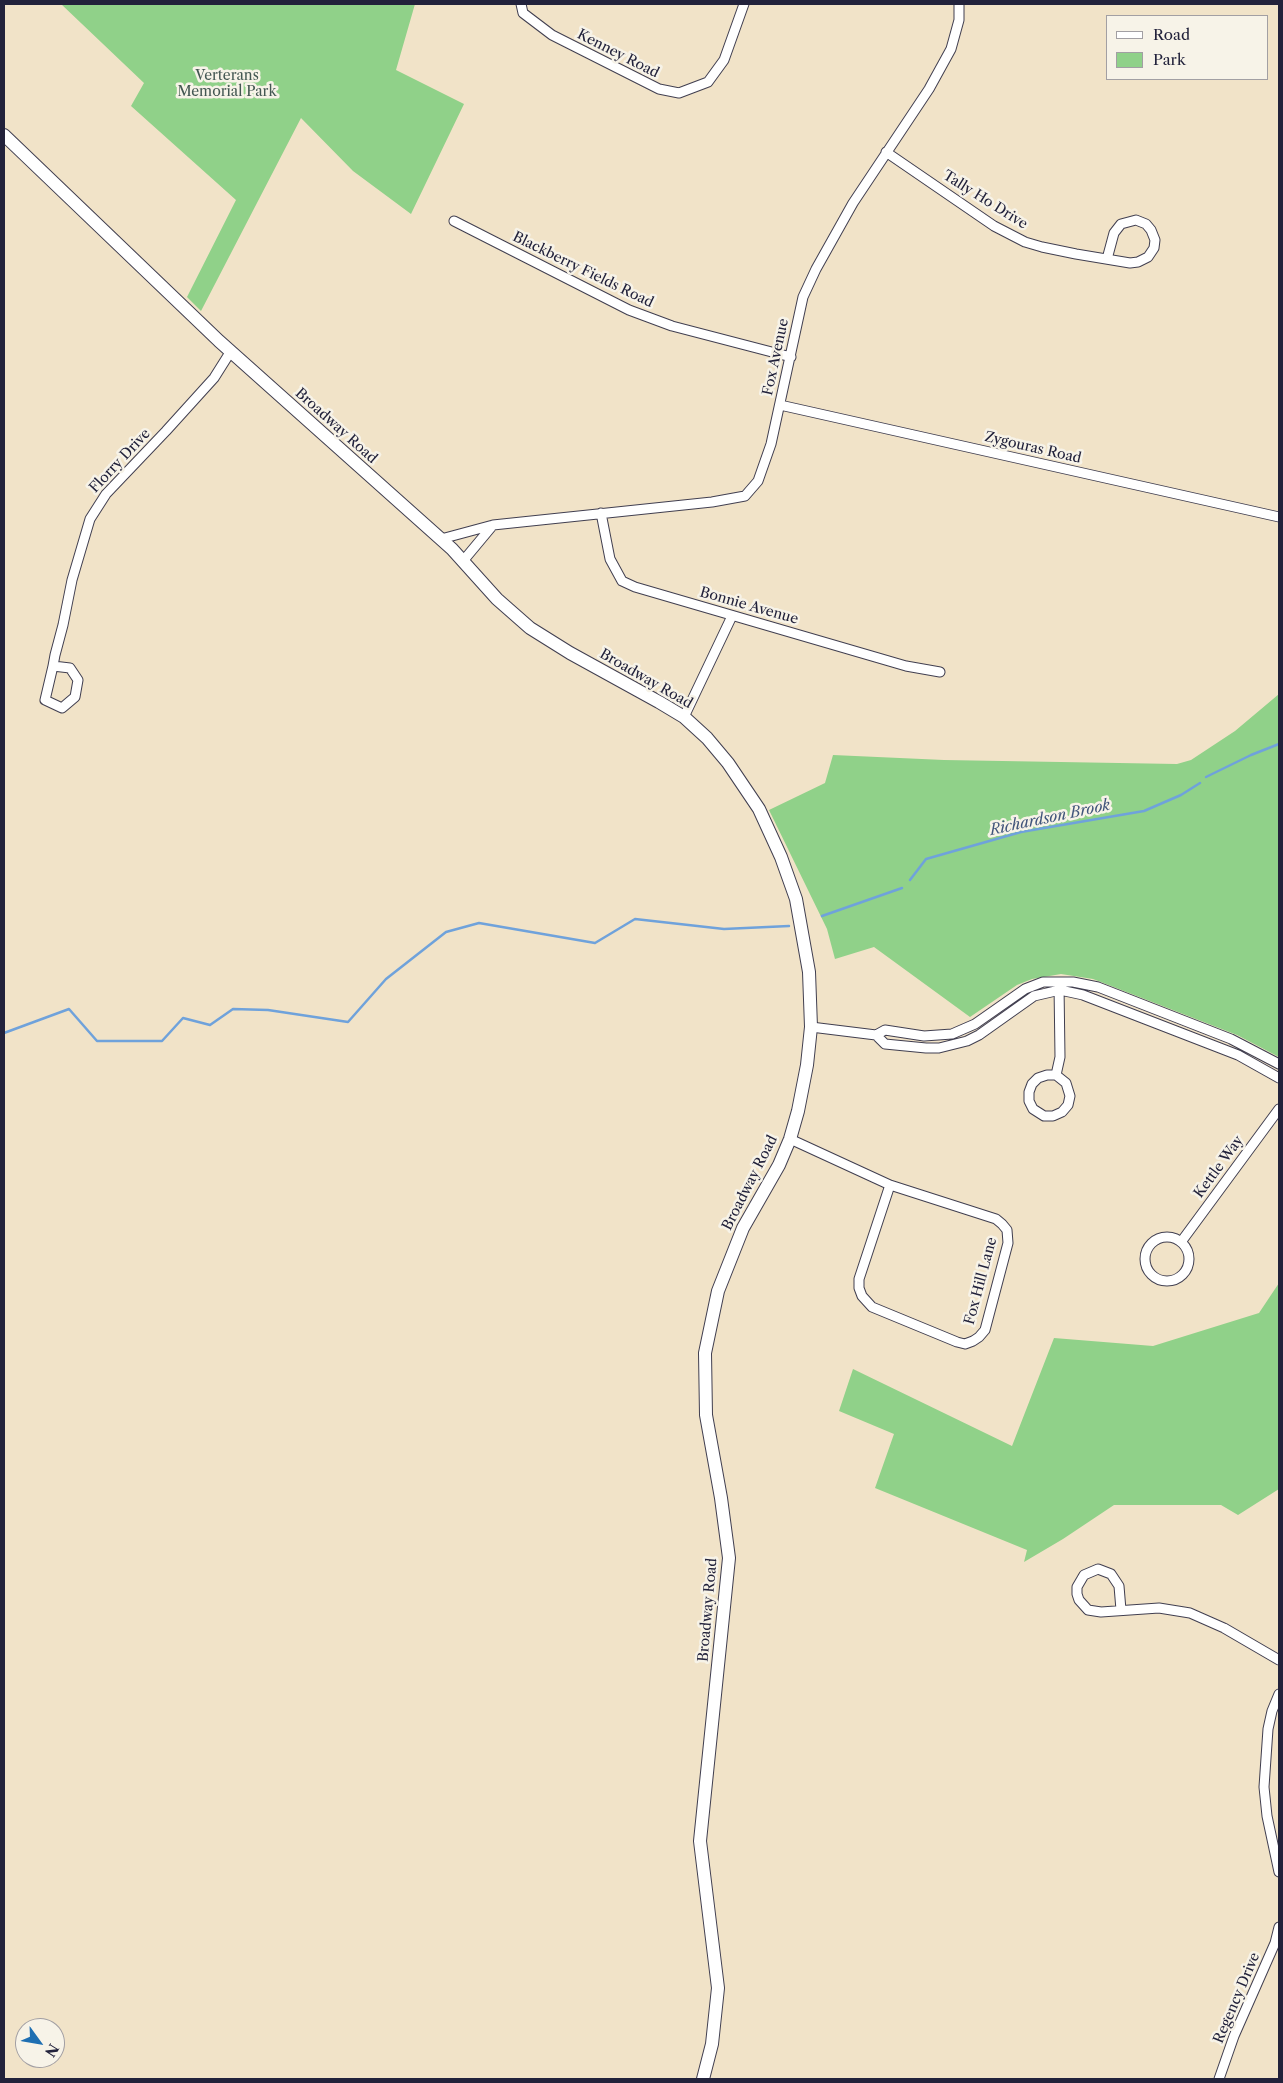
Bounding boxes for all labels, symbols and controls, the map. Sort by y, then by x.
legend [1106,15,1268,80]
text: Road [1153,25,1190,44]
street label: Kenney Road [574,26,662,82]
text: Park [1153,50,1186,69]
park label: Verterans Memorial Park [177,68,277,100]
street label: Tally Ho Drive [940,167,1030,233]
street label: Blackberry Fields Road [510,229,656,311]
street label: Fox Avenue [760,317,792,397]
street label: Broadway Road [292,385,380,467]
street label: Florry Drive [86,425,154,497]
street label: Zygouras Road [983,429,1083,467]
street label: Bonnie Avenue [698,584,800,628]
street label: Broadway Road [597,646,695,712]
water label: Richardson Brook [988,796,1112,840]
street label: Broadway Road [719,1133,781,1233]
street label: Kettle Way [1191,1133,1247,1201]
street label: Fox Hill Lane [961,1235,1001,1327]
street label: Broadway Road [695,1557,721,1663]
street label: Regency Drive [1210,1950,1264,2046]
north arrow [15,2018,65,2068]
text: N [41,2040,63,2060]

